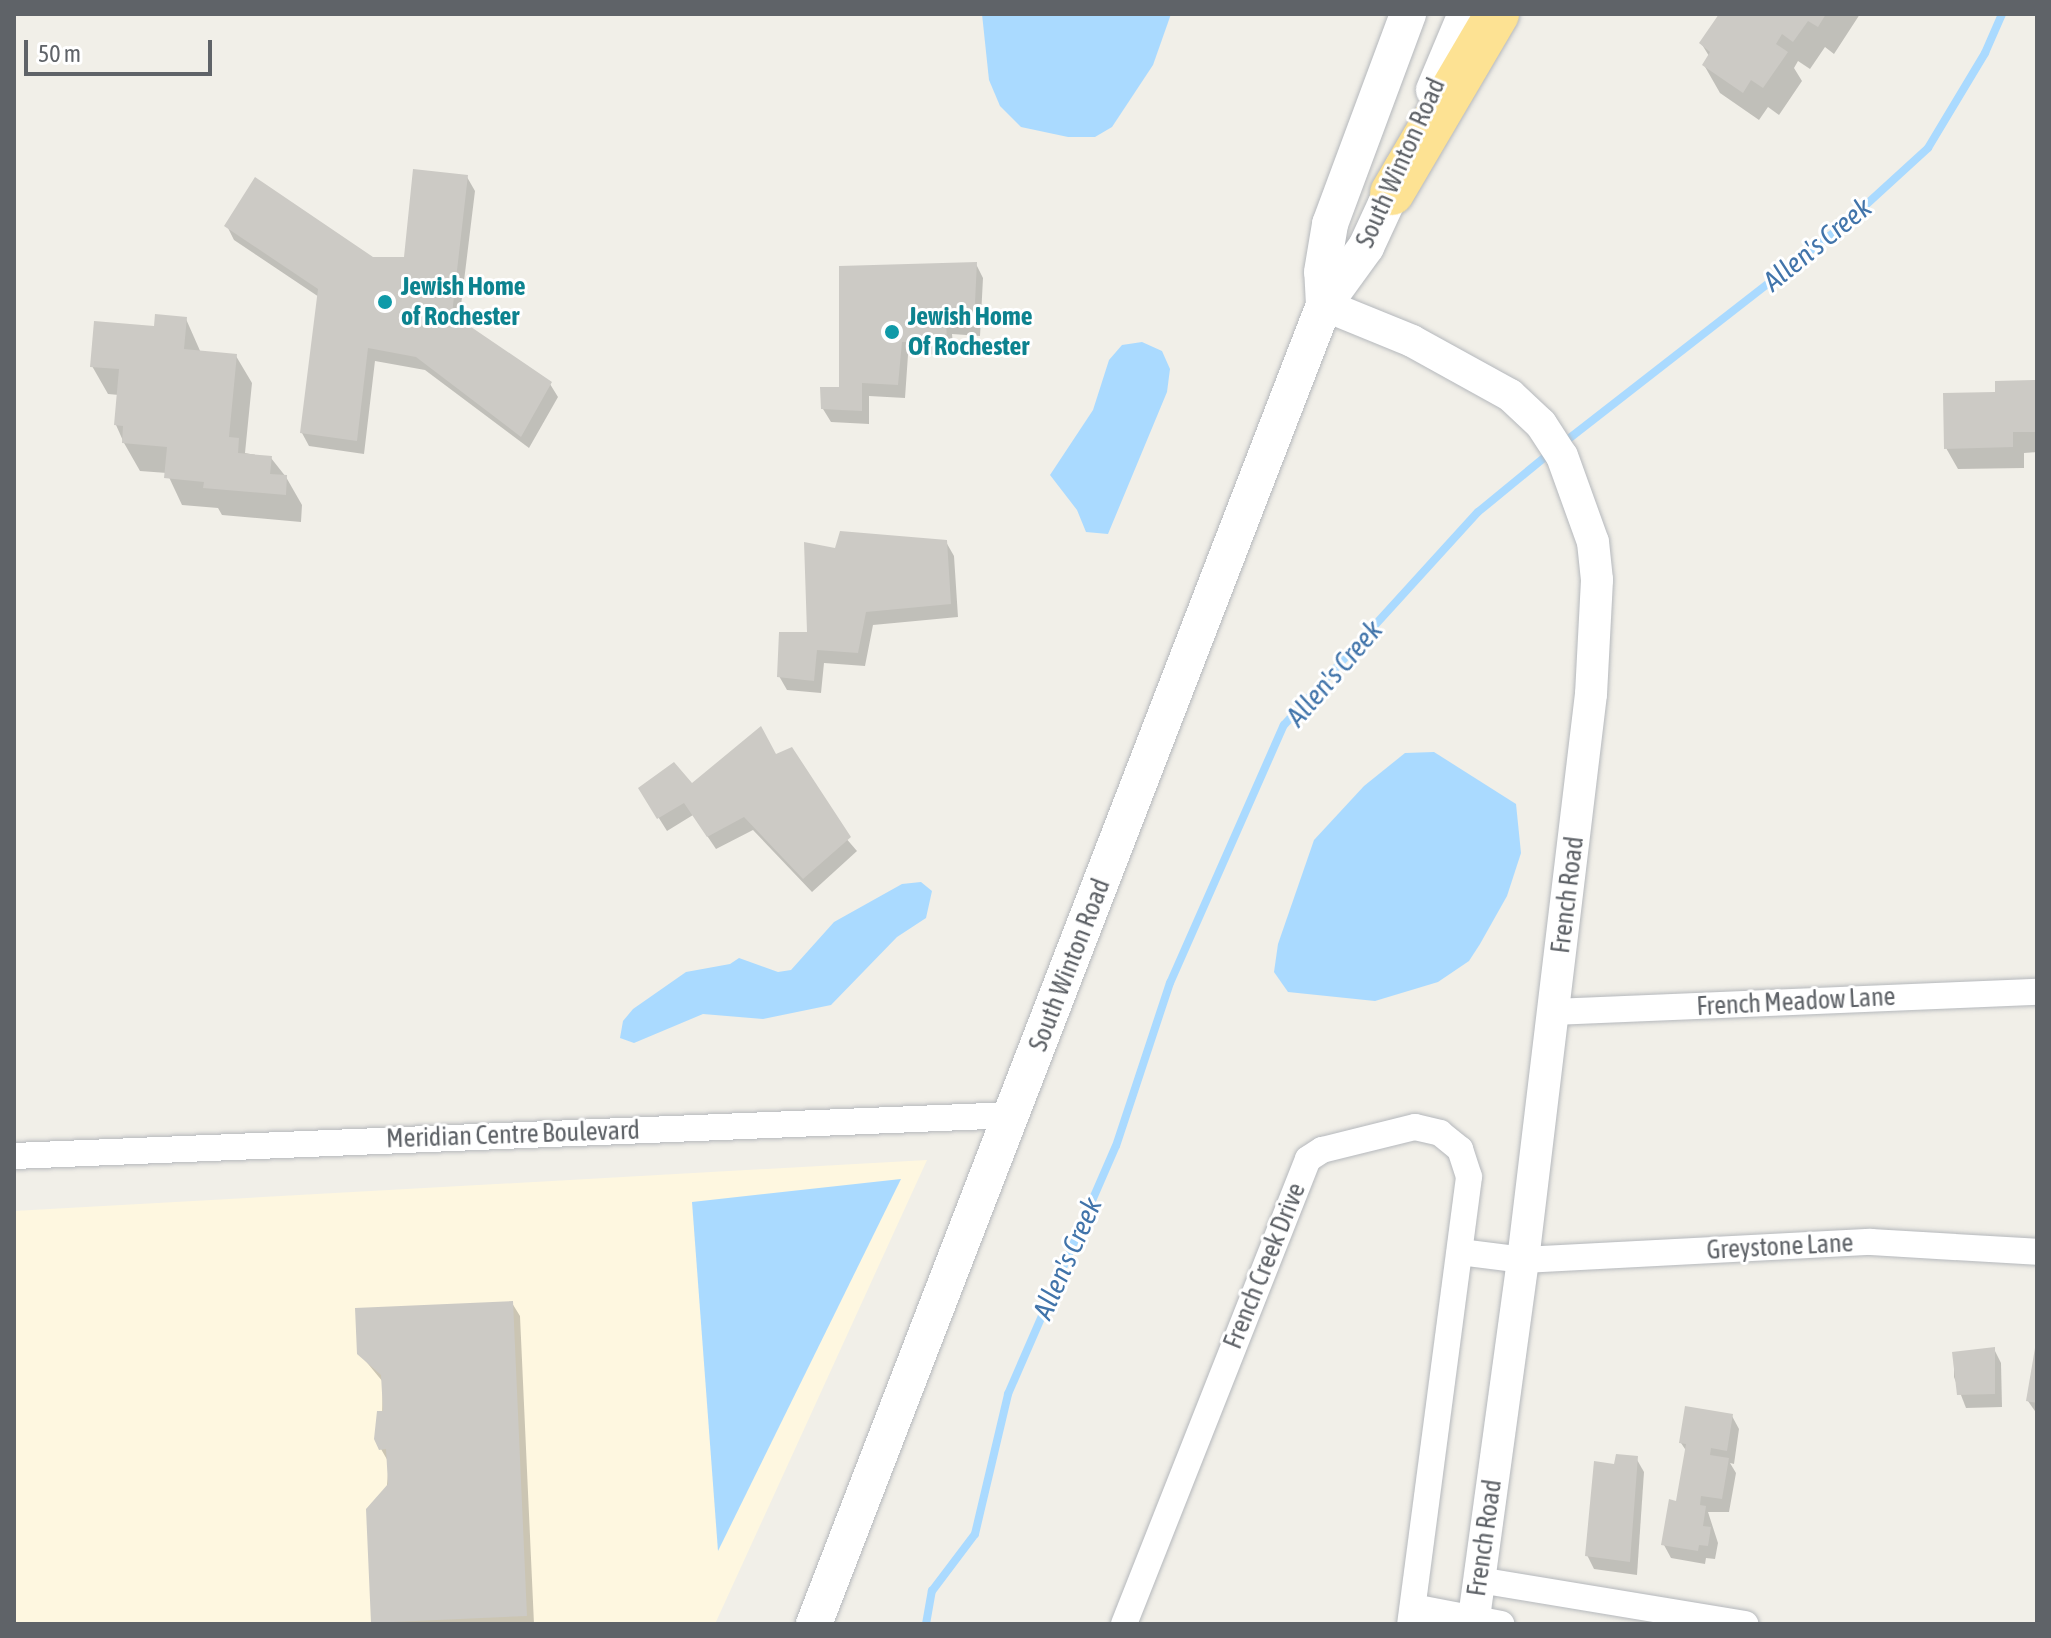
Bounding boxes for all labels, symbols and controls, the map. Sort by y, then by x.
scale bar [28,24,216,74]
text: 50 m [38,40,81,67]
street label: South Winton Road [1350,73,1452,253]
water label: Allen's Creek [1756,190,1878,298]
place label: Jewish Home of Rochester [401,271,526,332]
marker: Jewish Home of Rochester [376,293,394,311]
place label: Jewish Home Of Rochester [908,301,1033,362]
marker: Jewish Home Of Rochester [883,323,901,341]
water label: Allen's Creek [1279,613,1389,733]
street label: French Road [1545,835,1591,955]
street label: South Winton Road [1023,874,1117,1056]
street label: French Meadow Lane [1696,981,1896,1023]
street label: Meridian Centre Boulevard [386,1115,640,1155]
street label: French Creek Drive [1218,1178,1312,1354]
water label: Allen's Creek [1025,1192,1109,1324]
street label: Greystone Lane [1706,1228,1854,1266]
street label: French Road [1461,1478,1509,1598]

